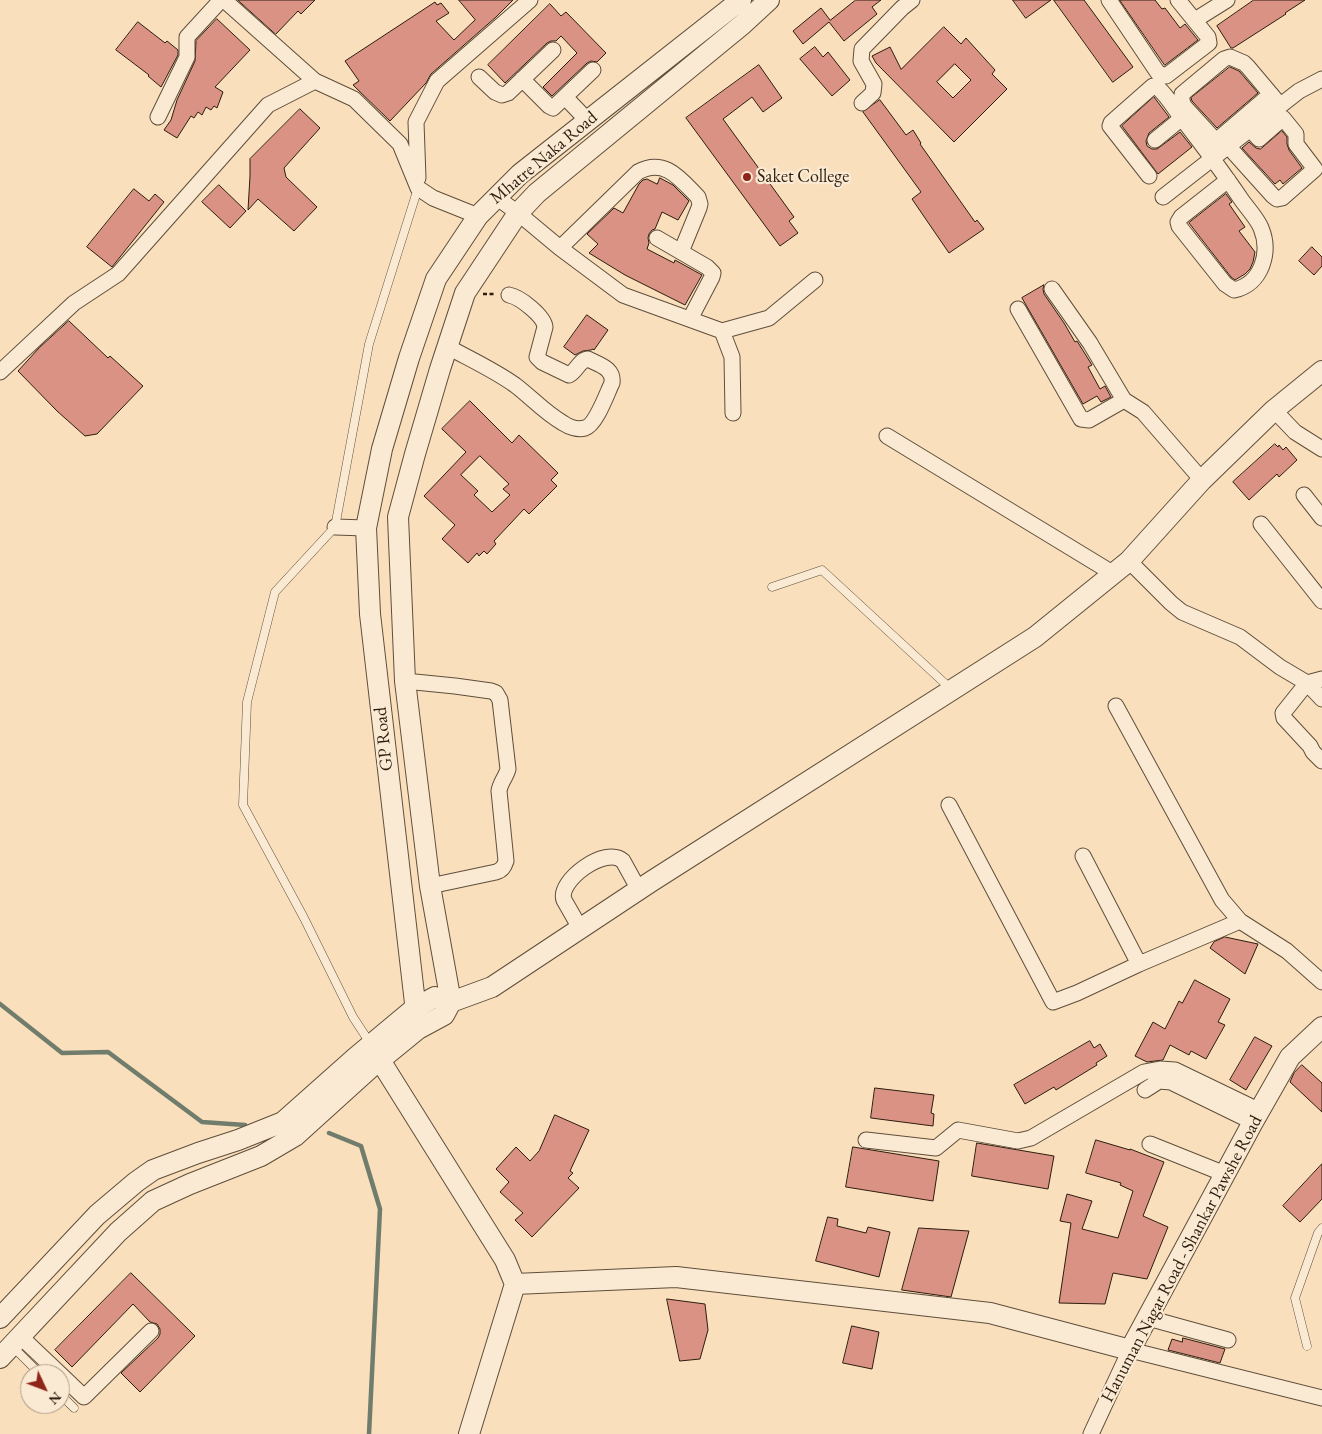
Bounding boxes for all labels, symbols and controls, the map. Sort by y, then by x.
street label: Mhatre Naka Road [486,107,602,209]
place label: Saket College [757,166,849,188]
marker: Saket College [741,171,753,183]
street label: GP Road [370,706,398,772]
street label: Hanuman Nagar Road - Shankar Pawshe Road [1097,1112,1267,1406]
north arrow [20,1364,70,1414]
text: N [45,1388,66,1409]

